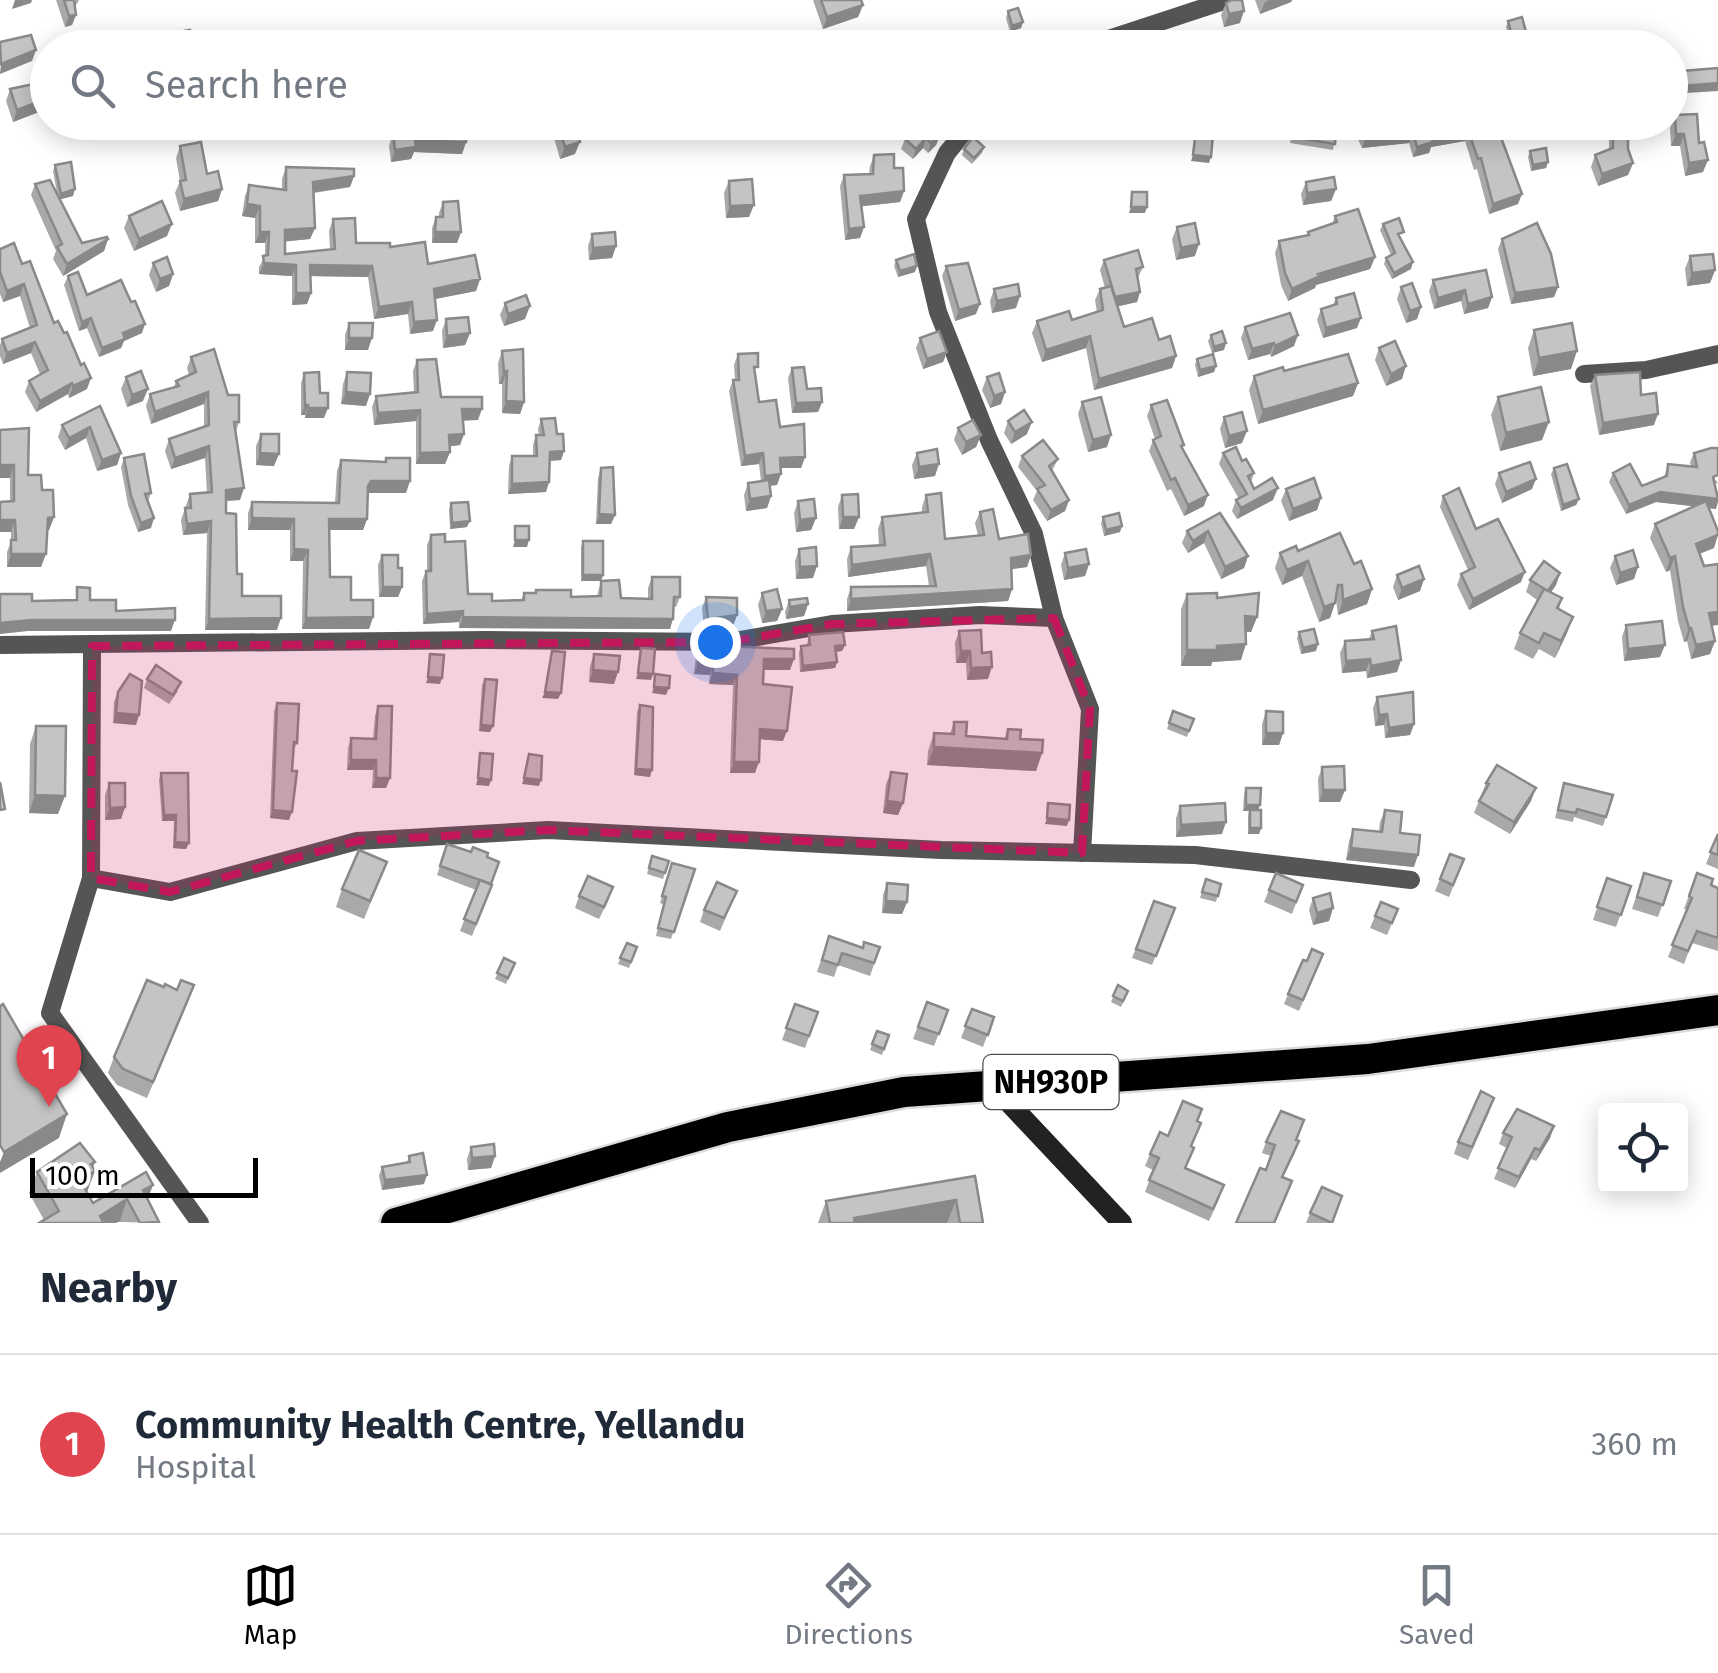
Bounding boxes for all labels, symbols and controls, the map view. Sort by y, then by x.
search box [30,30,1688,140]
icon: search [65,58,120,113]
text: Search here [145,62,348,108]
your location [690,617,741,668]
pin: 1 [17,1024,82,1107]
road number: NH930P [984,1055,1118,1109]
map controls [1598,1103,1688,1193]
button: locate [1598,1103,1688,1193]
scale bar [30,1153,258,1198]
text: 100 m [45,1159,120,1192]
text: Nearby [40,1263,177,1313]
text: Community Health Centre, Yellandu [135,1402,745,1448]
text: 1 [65,1425,80,1463]
text: 360 m [1591,1425,1678,1463]
text: Hospital [135,1448,256,1486]
tab: Map [243,1558,298,1651]
tab: Directions [784,1558,913,1651]
tab: Saved [1399,1558,1475,1651]

